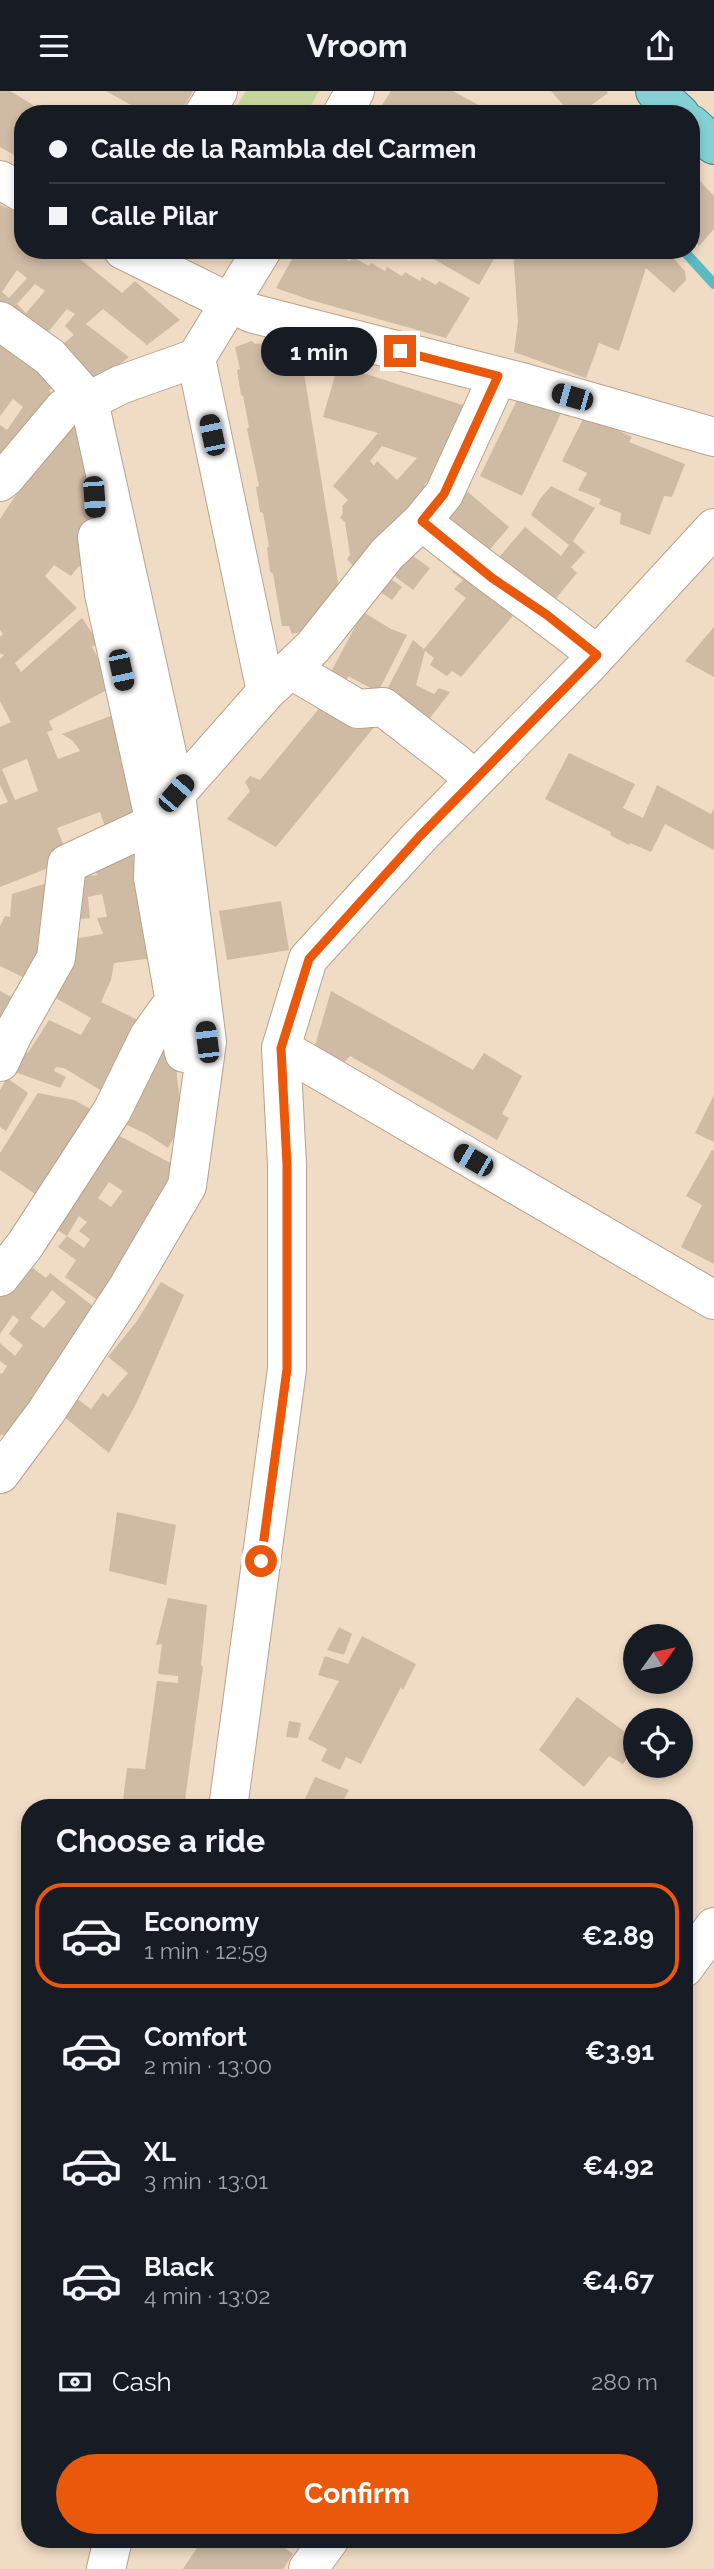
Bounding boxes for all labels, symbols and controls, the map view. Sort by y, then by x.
icon: menu [35,27,73,65]
text: Vroom [306,27,408,64]
icon: share [641,27,679,65]
text: Calle de la Rambla del Carmen [91,134,477,164]
text: Calle Pilar [91,201,218,231]
callout: 1 min [260,327,376,375]
route end [384,335,416,367]
text: 1 min [290,338,348,365]
car [549,381,596,413]
car [198,412,227,458]
car [83,475,106,519]
car [107,647,136,693]
car [155,770,198,816]
car [195,1020,220,1064]
car [450,1140,497,1180]
route start [245,1545,277,1577]
north arrow [623,1624,693,1694]
map controls [623,1624,693,1778]
button: locate [623,1708,693,1778]
text: Choose a ride [56,1822,265,1859]
icon: car [60,1904,123,1967]
text: Economy [144,1907,259,1937]
text: €2.89 [582,1921,654,1951]
text: 1 min · 12:59 [144,1937,268,1964]
icon: car [60,2019,123,2082]
text: Comfort [144,2022,247,2052]
text: €3.91 [585,2036,654,2066]
text: 2 min · 13:00 [144,2052,272,2079]
icon: car [60,2134,123,2197]
text: XL [144,2137,176,2167]
text: €4.92 [583,2151,654,2181]
text: 3 min · 13:01 [144,2167,268,2194]
icon: car [60,2249,123,2312]
text: Black [144,2252,214,2282]
text: €4.67 [582,2266,654,2296]
text: 4 min · 13:02 [144,2282,271,2309]
icon: cash [56,2363,94,2401]
text: Cash [112,2367,172,2397]
text: 280 m [591,2368,658,2395]
button: Confirm [56,2454,658,2534]

